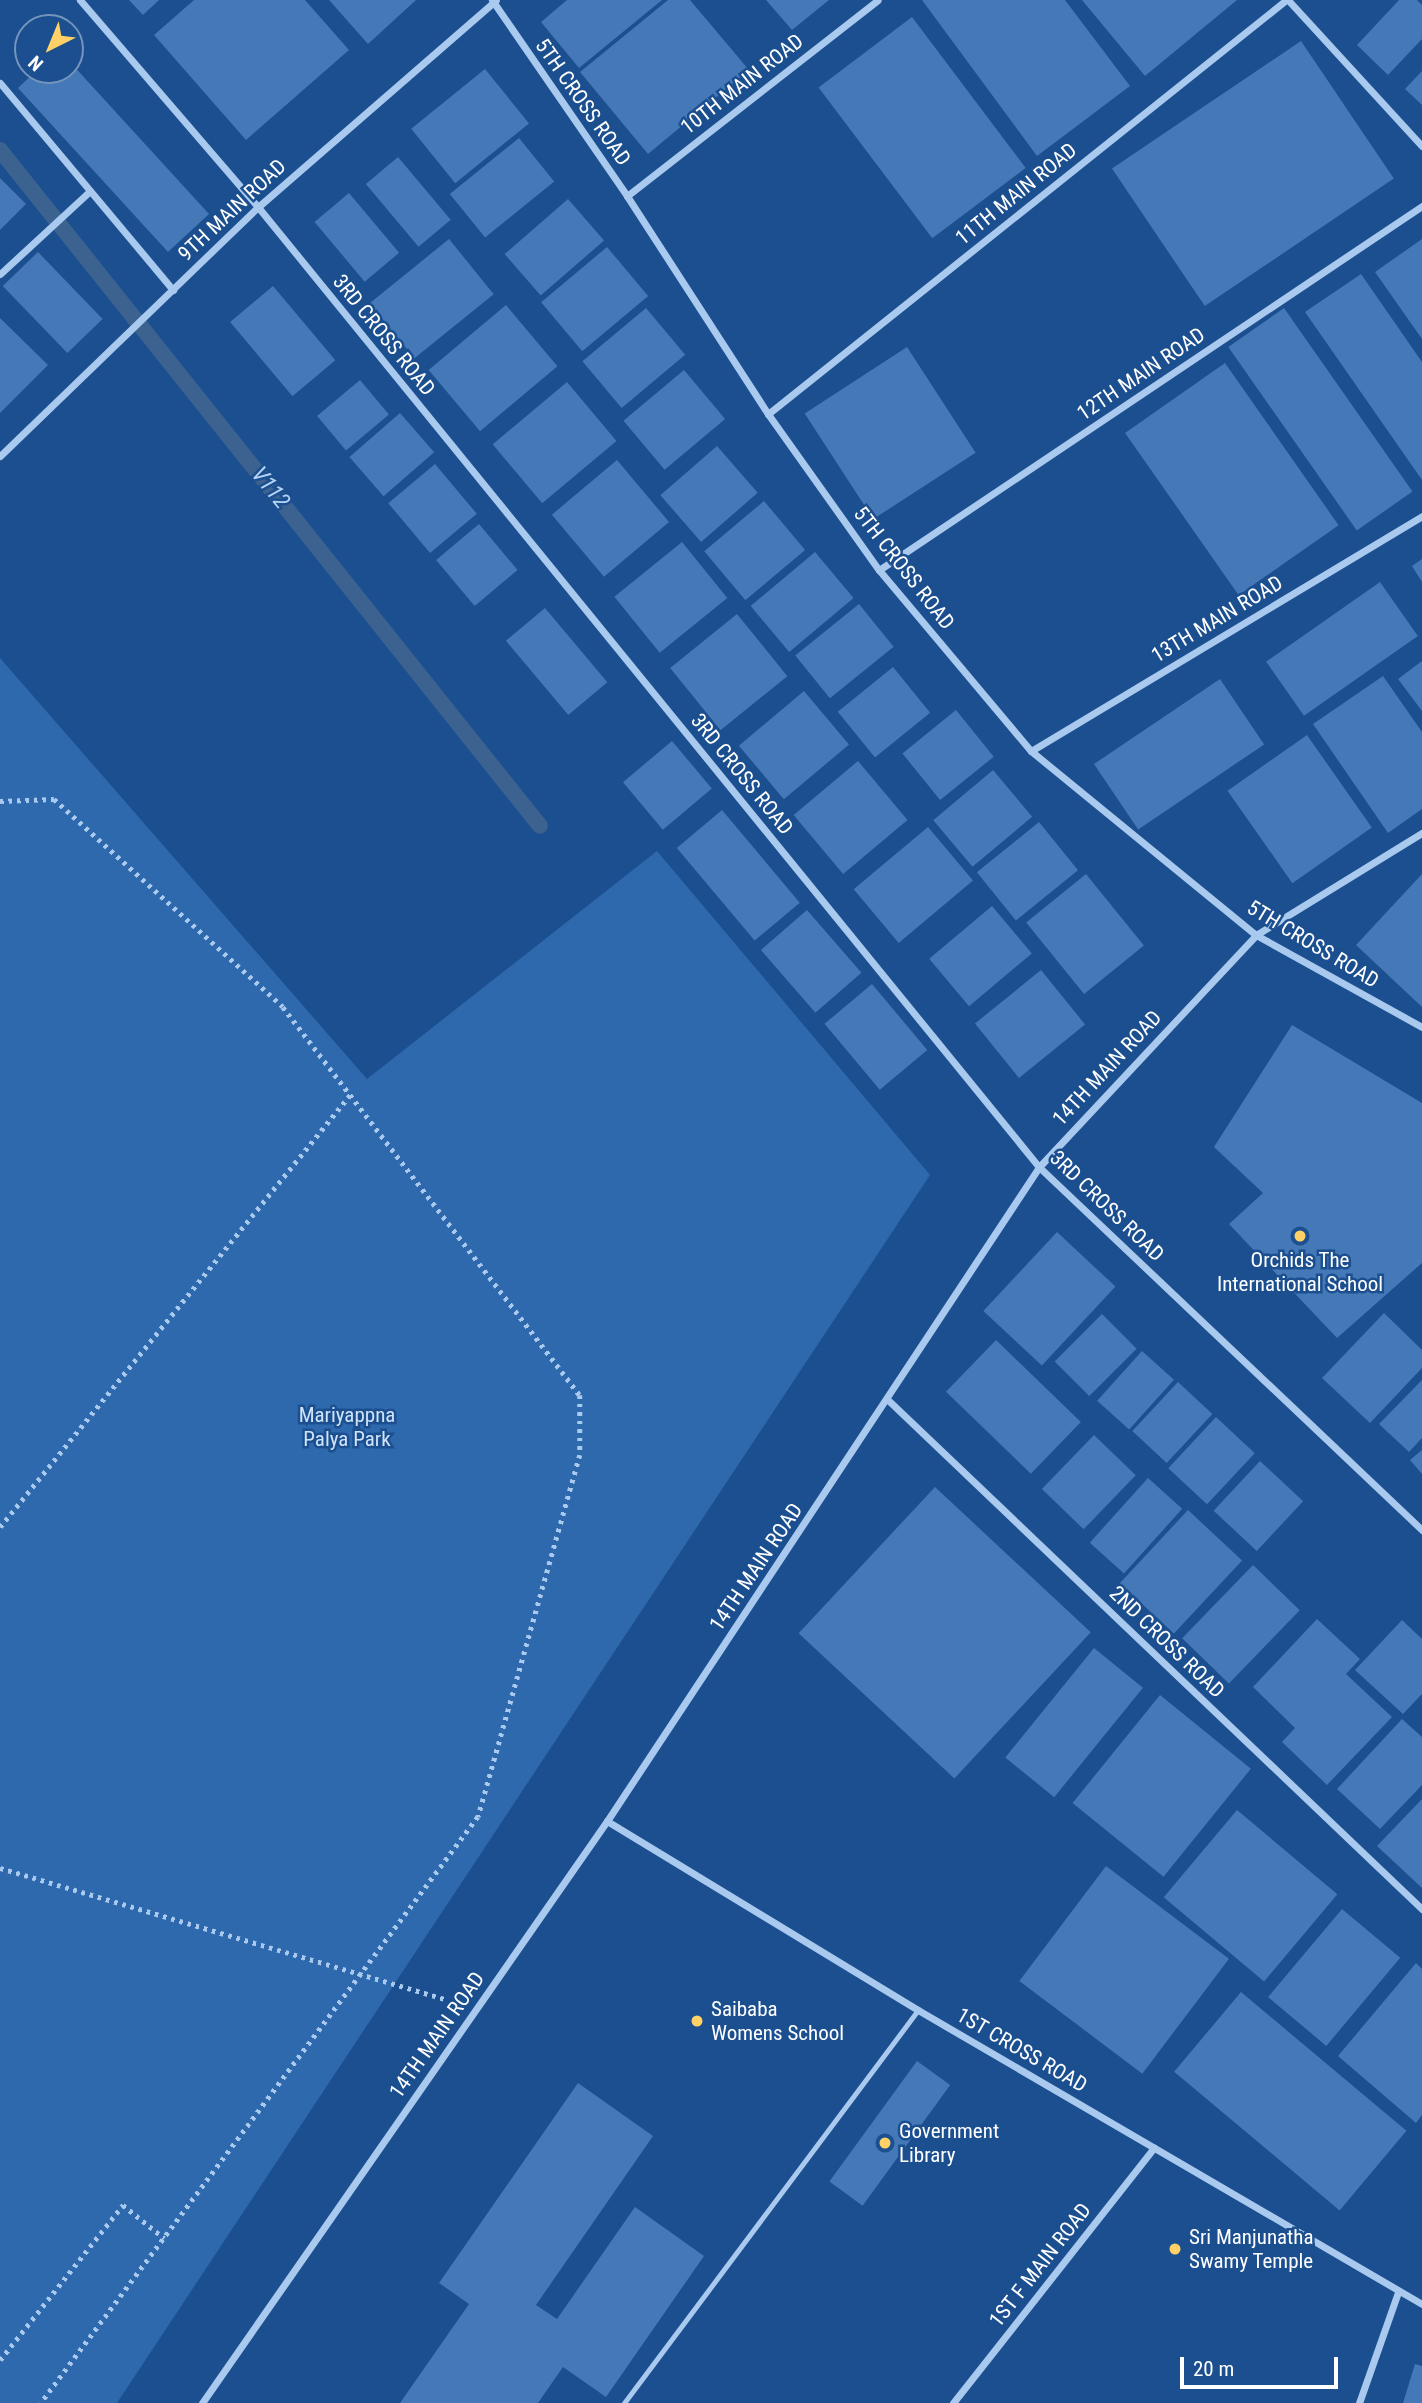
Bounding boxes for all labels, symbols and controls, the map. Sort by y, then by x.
north arrow [14,14,84,84]
street label: 10TH MAIN ROAD [676,28,808,140]
street label: 5TH CROSS ROAD [530,34,636,170]
text: N [24,51,48,76]
street label: 11TH MAIN ROAD [950,138,1082,250]
street label: 9TH MAIN ROAD [173,154,291,266]
street label: 3RD CROSS ROAD [328,269,440,401]
street label: 12TH MAIN ROAD [1072,322,1210,426]
water label: V112 [245,462,295,514]
street label: 5TH CROSS ROAD [848,502,960,634]
street label: 13TH MAIN ROAD [1147,570,1287,668]
street label: 3RD CROSS ROAD [686,708,798,840]
street label: 5TH CROSS ROAD [1243,895,1383,993]
street label: 14TH MAIN ROAD [1047,1005,1167,1131]
street label: 3RD CROSS ROAD [1045,1145,1169,1267]
marker: Orchids The International School [1292,1228,1308,1244]
place label: Orchids The International School [1217,1247,1383,1297]
park label: Mariyappna Palya Park [299,1402,395,1452]
street label: 14TH MAIN ROAD [704,1498,808,1636]
street label: 2ND CROSS ROAD [1104,1581,1230,1703]
street label: 14TH MAIN ROAD [384,1967,490,2103]
place label: Saibaba Womens School [711,1996,844,2046]
street label: 1ST CROSS ROAD [952,2002,1092,2098]
marker: Saibaba Womens School [689,2013,705,2029]
place label: Government Library [899,2118,999,2168]
marker: Government Library [877,2135,893,2151]
street label: 1ST F MAIN ROAD [984,2198,1096,2332]
place label: Sri Manjunatha Swamy Temple [1189,2224,1314,2274]
marker: Sri Manjunatha Swamy Temple [1167,2241,1183,2257]
scale bar [1184,2344,1342,2388]
text: 20 m [1193,2357,1234,2381]

